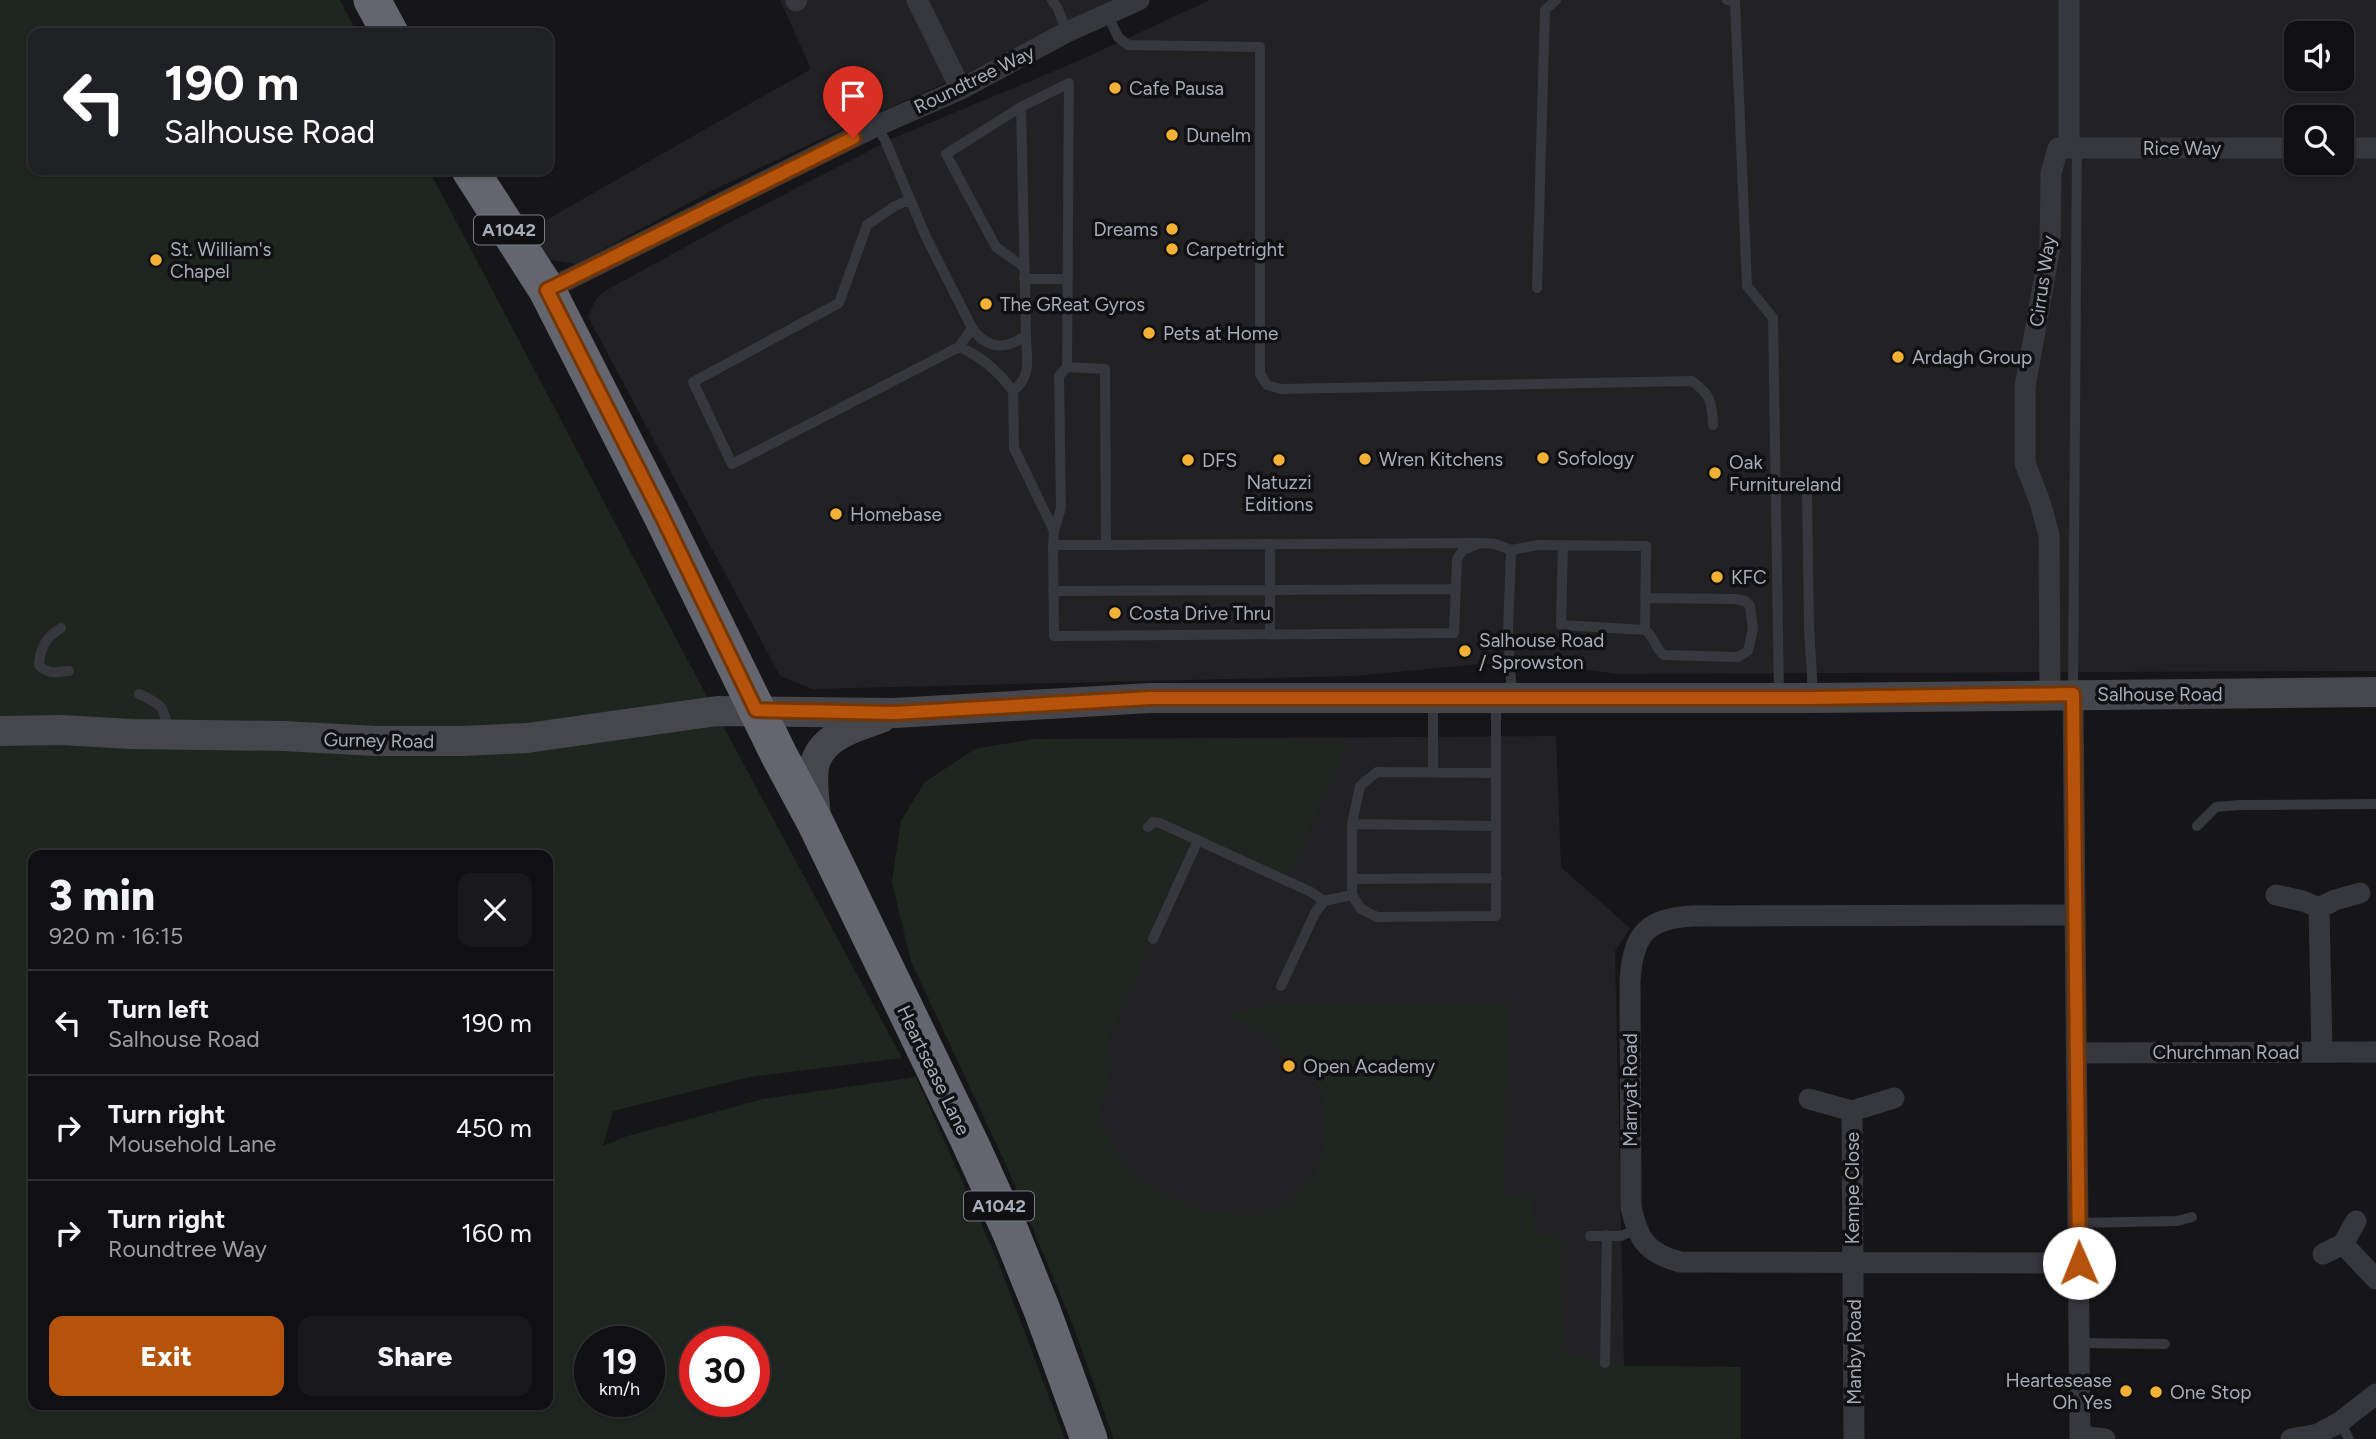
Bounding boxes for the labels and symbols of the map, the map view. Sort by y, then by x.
street label: Roundtree Way [910,40,1038,119]
pin [823,66,883,138]
place label: Cafe Pausa [1129,77,1224,100]
marker: Cafe Pausa [1107,80,1123,96]
place label: Dunelm [1186,124,1251,147]
marker: Dunelm [1164,127,1180,143]
street label: Rice Way [2143,137,2221,160]
road number: A1042 [474,215,544,244]
place label: Dreams [1093,218,1158,241]
marker: Dreams [1164,221,1180,237]
street label: Cirrus Way [2025,234,2060,328]
place label: St. William's Chapel [170,238,272,283]
place label: Carpetright [1186,238,1284,261]
marker: Carpetright [1164,241,1180,257]
marker: St. William's Chapel [148,252,164,268]
place label: The GReat Gyros [1000,293,1145,316]
marker: The GReat Gyros [978,296,994,312]
place label: Pets at Home [1163,322,1278,345]
marker: Pets at Home [1141,325,1157,341]
place label: Ardagh Group [1912,346,2032,369]
marker: Ardagh Group [1890,349,1906,365]
place label: Sofology [1557,447,1634,470]
place label: Wren Kitchens [1379,448,1503,471]
place label: DFS [1202,449,1237,472]
marker: Sofology [1535,450,1551,466]
marker: Wren Kitchens [1357,451,1373,467]
place label: Oak Furnitureland [1729,451,1841,496]
marker: DFS [1180,452,1196,468]
marker: Natuzzi Editions [1271,452,1287,468]
marker: Oak Furnitureland [1707,465,1723,481]
place label: Natuzzi Editions [1245,471,1314,516]
place label: Homebase [850,503,942,526]
marker: Homebase [828,506,844,522]
place label: KFC [1731,566,1767,589]
marker: KFC [1709,569,1725,585]
place label: Costa Drive Thru [1129,602,1271,625]
marker: Costa Drive Thru [1107,605,1123,621]
place label: Salhouse Road / Sprowston [1479,629,1604,674]
marker: Salhouse Road / Sprowston [1457,643,1473,659]
street label: Salhouse Road [2097,683,2223,706]
street label: Gurney Road [323,728,434,753]
street label: Heartsease Lane [892,1002,975,1139]
street label: Marryat Road [1619,1033,1642,1147]
street label: Churchman Road [2152,1041,2300,1064]
place label: Open Academy [1303,1055,1435,1078]
marker: Open Academy [1281,1058,1297,1074]
street label: Kempe Close [1841,1132,1864,1244]
road number: A1042 [964,1191,1034,1220]
position arrow [2042,1226,2116,1300]
street label: Manby Road [1843,1299,1866,1405]
speed limit sign: 30 [679,1326,770,1417]
place label: Heartesease Oh Yes [2006,1369,2112,1414]
place label: One Stop [2170,1381,2251,1404]
marker: Heartesease Oh Yes [2118,1383,2134,1399]
marker: One Stop [2148,1384,2164,1400]

